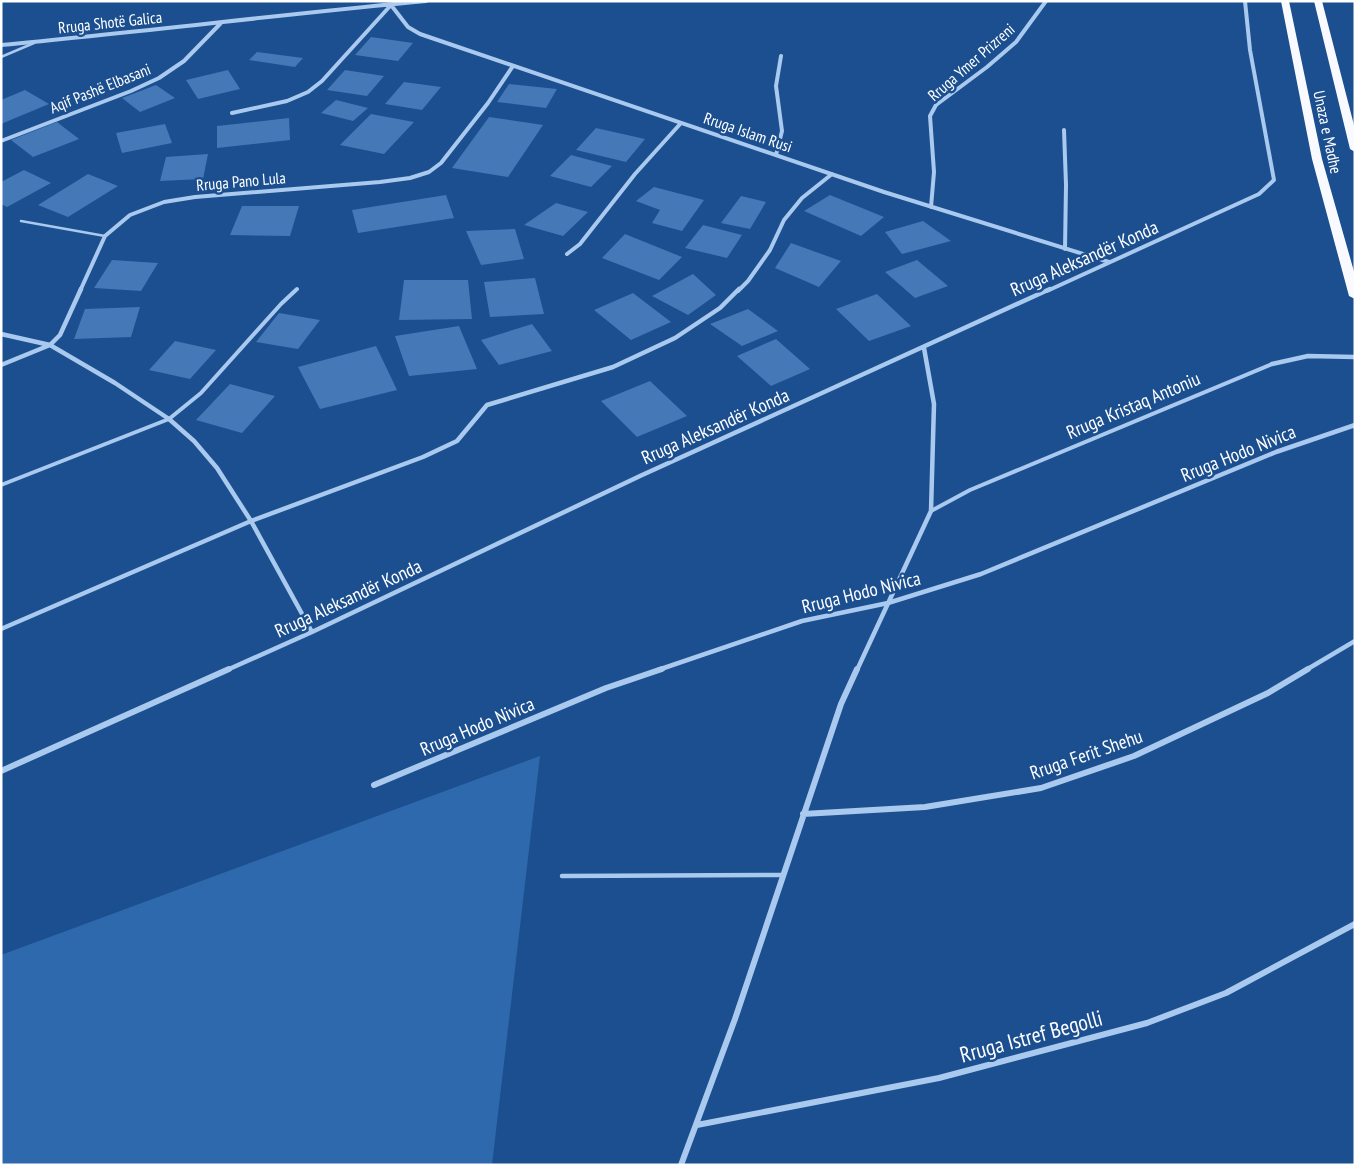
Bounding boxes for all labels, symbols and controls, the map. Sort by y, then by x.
street label: Rruga Shotë Galica [57,7,163,37]
street label: Rruga Ymer Prizreni [924,19,1018,105]
street label: Aqif Pashë Elbasani [47,59,153,117]
street label: Unaza e Madhe [1309,89,1347,175]
street label: Rruga Islam Rusi [701,108,795,156]
street label: Rruga Pano Lula [195,167,287,195]
street label: Rruga Aleksandër Konda [1006,215,1162,301]
street label: Rruga Kristaq Antoniu [1062,366,1204,444]
street label: Rruga Aleksandër Konda [637,383,793,469]
street label: Rruga Hodo Nivica [1177,419,1299,487]
street label: Rruga Aleksandër Konda [271,553,425,643]
street label: Rruga Hodo Nivica [799,566,923,618]
street label: Rruga Hodo Nivica [416,691,538,761]
street label: Rruga Ferit Shehu [1026,724,1146,784]
street label: Rruga Istref Begolli [957,1004,1105,1068]

